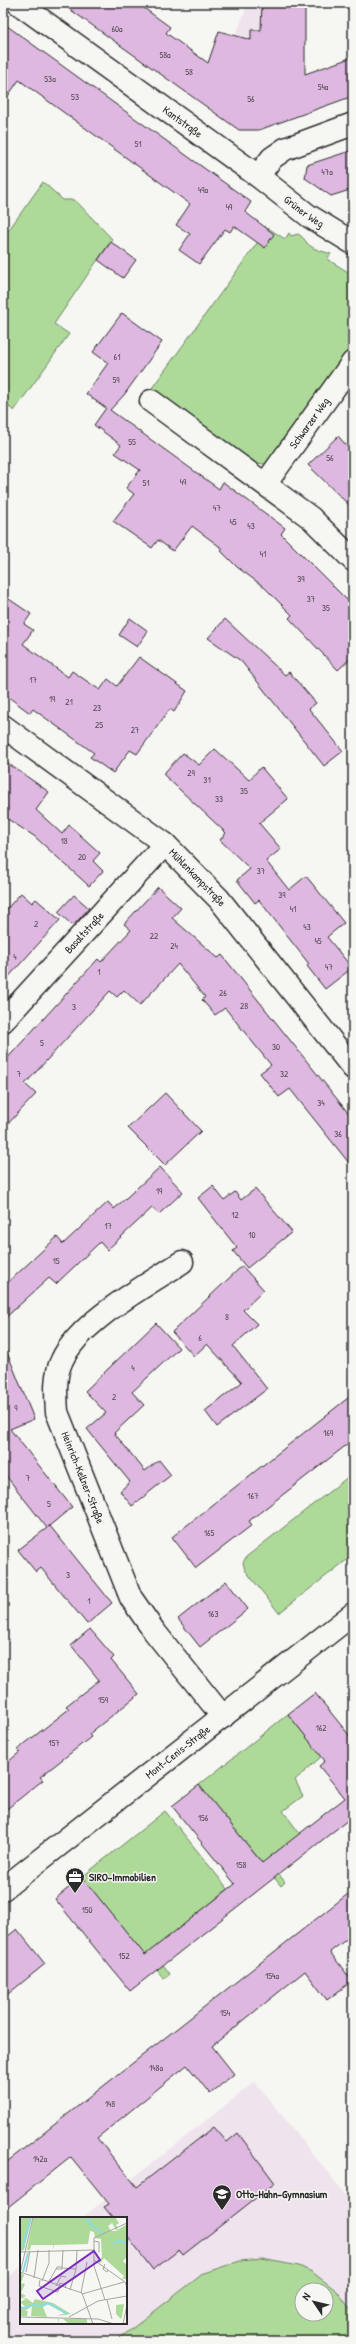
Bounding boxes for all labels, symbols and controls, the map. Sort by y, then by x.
house number: 60a [111,23,123,35]
house number: 58a [159,49,171,61]
house number: 58 [185,66,193,78]
house number: 53a [44,73,56,85]
house number: 54a [318,81,329,93]
house number: 53 [71,91,79,103]
house number: 56 [247,93,255,105]
street label: Kantstraße [160,103,206,141]
house number: 51 [134,138,142,150]
house number: 47a [321,166,333,178]
house number: 49a [198,184,209,196]
street label: Grüner Weg [281,192,327,231]
house number: 49 [226,201,233,213]
house number: 61 [114,351,120,363]
house number: 59 [112,374,120,386]
street label: Schwarzer Weg [286,395,332,451]
house number: 55 [128,436,136,448]
house number: 56 [326,452,334,464]
house number: 49 [180,476,187,488]
house number: 51 [142,477,150,489]
house number: 47 [213,502,221,514]
house number: 45 [229,516,237,528]
house number: 43 [247,520,255,532]
house number: 41 [260,548,266,560]
house number: 39 [297,573,305,585]
house number: 37 [307,593,316,605]
house number: 35 [322,602,330,614]
house number: 17 [29,674,37,686]
house number: 19 [49,693,56,705]
house number: 21 [65,696,73,708]
house number: 23 [93,702,101,714]
house number: 25 [95,719,103,731]
house number: 27 [131,724,140,736]
house number: 29 [187,767,195,779]
house number: 31 [203,774,211,786]
house number: 35 [240,785,248,797]
house number: 33 [215,793,223,805]
house number: 18 [60,835,68,847]
street label: Mühlenkampstraße [166,845,229,910]
house number: 20 [78,851,86,863]
house number: 37 [257,865,266,877]
house number: 39 [278,889,286,901]
house number: 41 [290,903,296,915]
street label: Basaltstraße [61,908,107,956]
house number: 2 [34,918,39,930]
house number: 43 [303,921,311,933]
house number: 22 [150,930,159,942]
house number: 45 [314,935,322,947]
house number: 24 [170,940,178,952]
house number: 4 [13,951,17,963]
house number: 47 [325,961,333,973]
house number: 1 [97,966,101,978]
house number: 26 [219,987,227,999]
house number: 28 [240,1000,248,1012]
house number: 3 [72,1001,76,1013]
house number: 5 [40,1037,44,1049]
house number: 30 [272,1041,280,1053]
house number: 7 [17,1068,22,1080]
house number: 32 [280,1068,289,1080]
house number: 34 [317,1097,325,1109]
house number: 36 [334,1128,342,1140]
house number: 19 [156,1185,163,1197]
house number: 12 [231,1209,240,1221]
house number: 17 [104,1220,112,1232]
house number: 10 [248,1229,256,1241]
house number: 15 [52,1255,60,1267]
house number: 8 [225,1311,229,1323]
house number: 6 [198,1332,202,1344]
house number: 4 [131,1362,135,1374]
house number: 2 [112,1391,117,1403]
house number: 9 [14,1402,18,1414]
house number: 169 [323,1427,334,1439]
street label: Heinrich-Kellner-Straße [58,1430,108,1526]
house number: 7 [26,1472,31,1484]
house number: 167 [247,1490,259,1502]
house number: 5 [47,1498,51,1510]
house number: 165 [204,1527,215,1539]
house number: 3 [66,1569,70,1581]
house number: 1 [87,1595,91,1607]
house number: 163 [208,1608,218,1620]
house number: 159 [98,1694,109,1706]
street label: Mont-Cenis-Straße [142,1722,213,1782]
house number: 162 [315,1722,327,1734]
house number: 157 [48,1737,60,1749]
house number: 156 [198,1812,209,1824]
house number: 158 [236,1859,247,1871]
office icon: SIRO-Immobilien [64,1866,86,1894]
place label: SIRO-Immobilien [89,1870,156,1884]
house number: 150 [81,1904,93,1916]
house number: 152 [118,1950,130,1962]
house number: 154a [265,1970,279,1982]
house number: 154 [220,2007,231,2019]
house number: 148a [149,2062,164,2074]
house number: 148 [105,2098,115,2110]
house number: 142a [33,2153,48,2165]
school or university icon: Otto-Hahn-Gymnasium [211,2183,233,2211]
place label: Otto-Hahn-Gymnasium [236,2187,328,2202]
inset map [20,2217,127,2324]
north arrow [294,2282,334,2322]
text: N [298,2290,313,2303]

